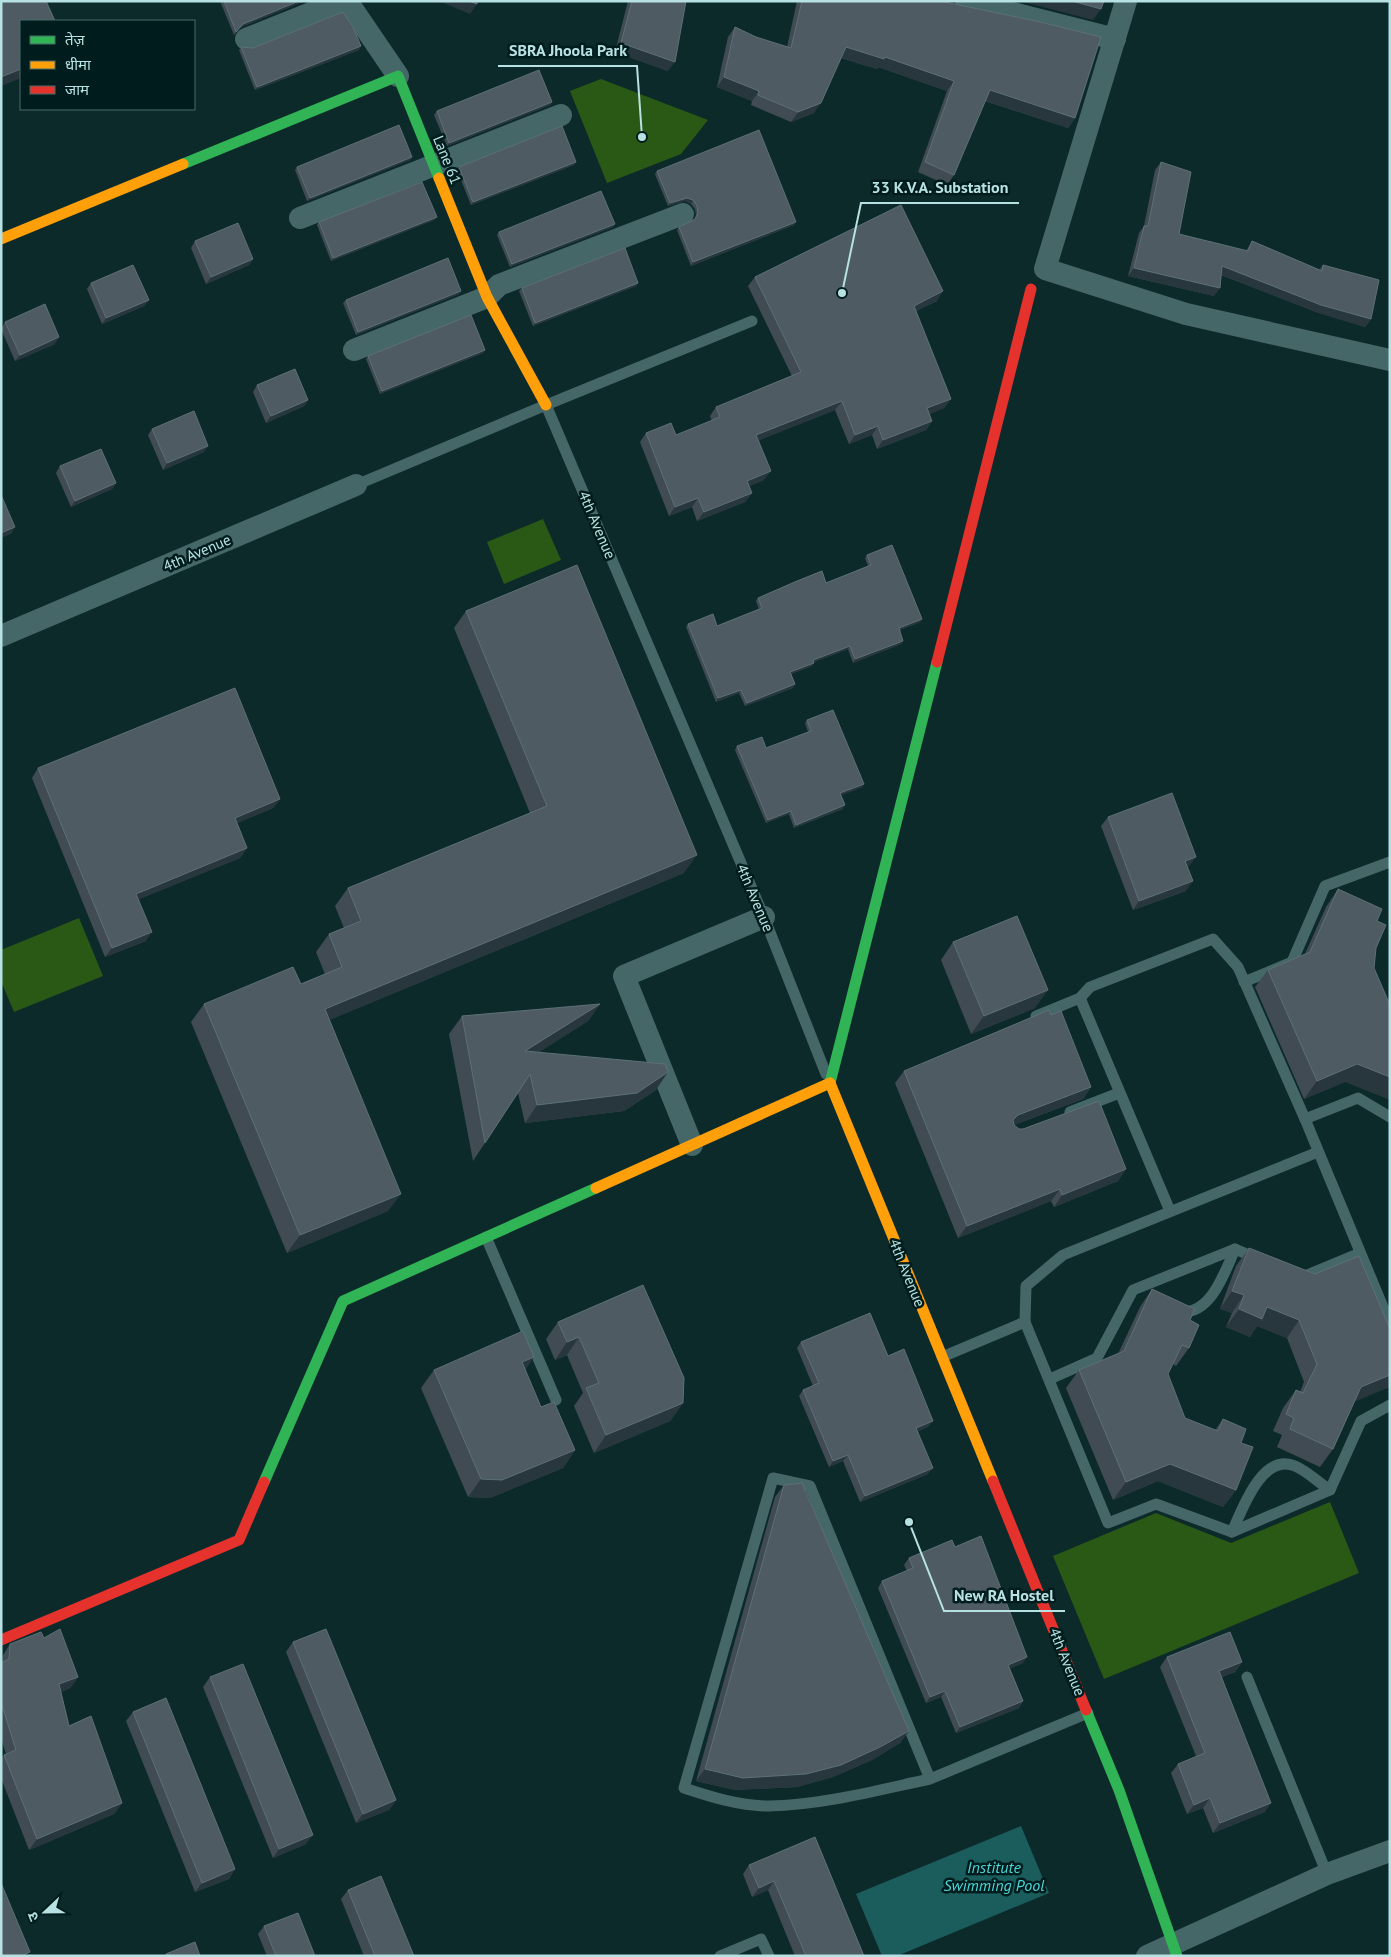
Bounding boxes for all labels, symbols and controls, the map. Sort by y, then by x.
legend [20,20,195,110]
text: तेज़ [65,30,86,49]
callout: SBRA Jhoola Park [498,35,637,66]
text: SBRA Jhoola Park [509,40,627,60]
text: धीमा [65,55,92,74]
text: जाम [65,80,90,99]
street label: Lane 61 [429,133,466,187]
callout: 33 K.V.A. Substation [861,172,1019,203]
text: 33 K.V.A. Substation [872,177,1008,197]
street label: 4th Avenue [575,488,620,562]
street label: 4th Avenue [160,530,234,575]
street label: 4th Avenue [733,861,778,935]
street label: 4th Avenue [885,1236,930,1310]
callout: New RA Hostel [944,1580,1065,1611]
text: New RA Hostel [954,1585,1054,1605]
street label: 4th Avenue [1045,1625,1090,1699]
water label: Institute Swimming Pool [943,1857,1045,1895]
north arrow [20,1887,70,1937]
text: उ [23,1909,43,1924]

